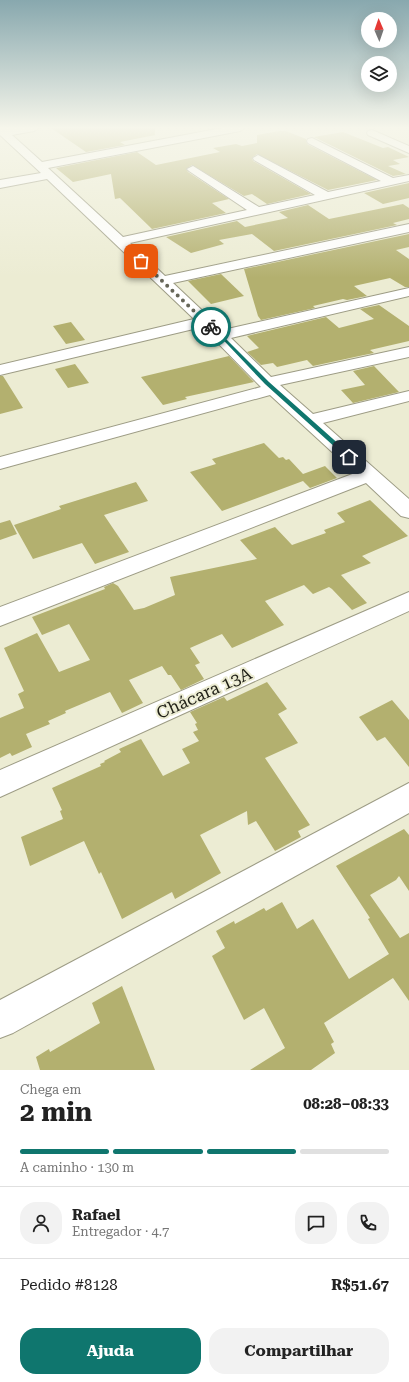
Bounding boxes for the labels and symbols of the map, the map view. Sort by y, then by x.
north arrow [361,12,397,48]
pin [124,244,158,278]
courier [191,307,231,347]
pin [332,440,366,474]
street label: Chácara 13A [153,663,255,723]

